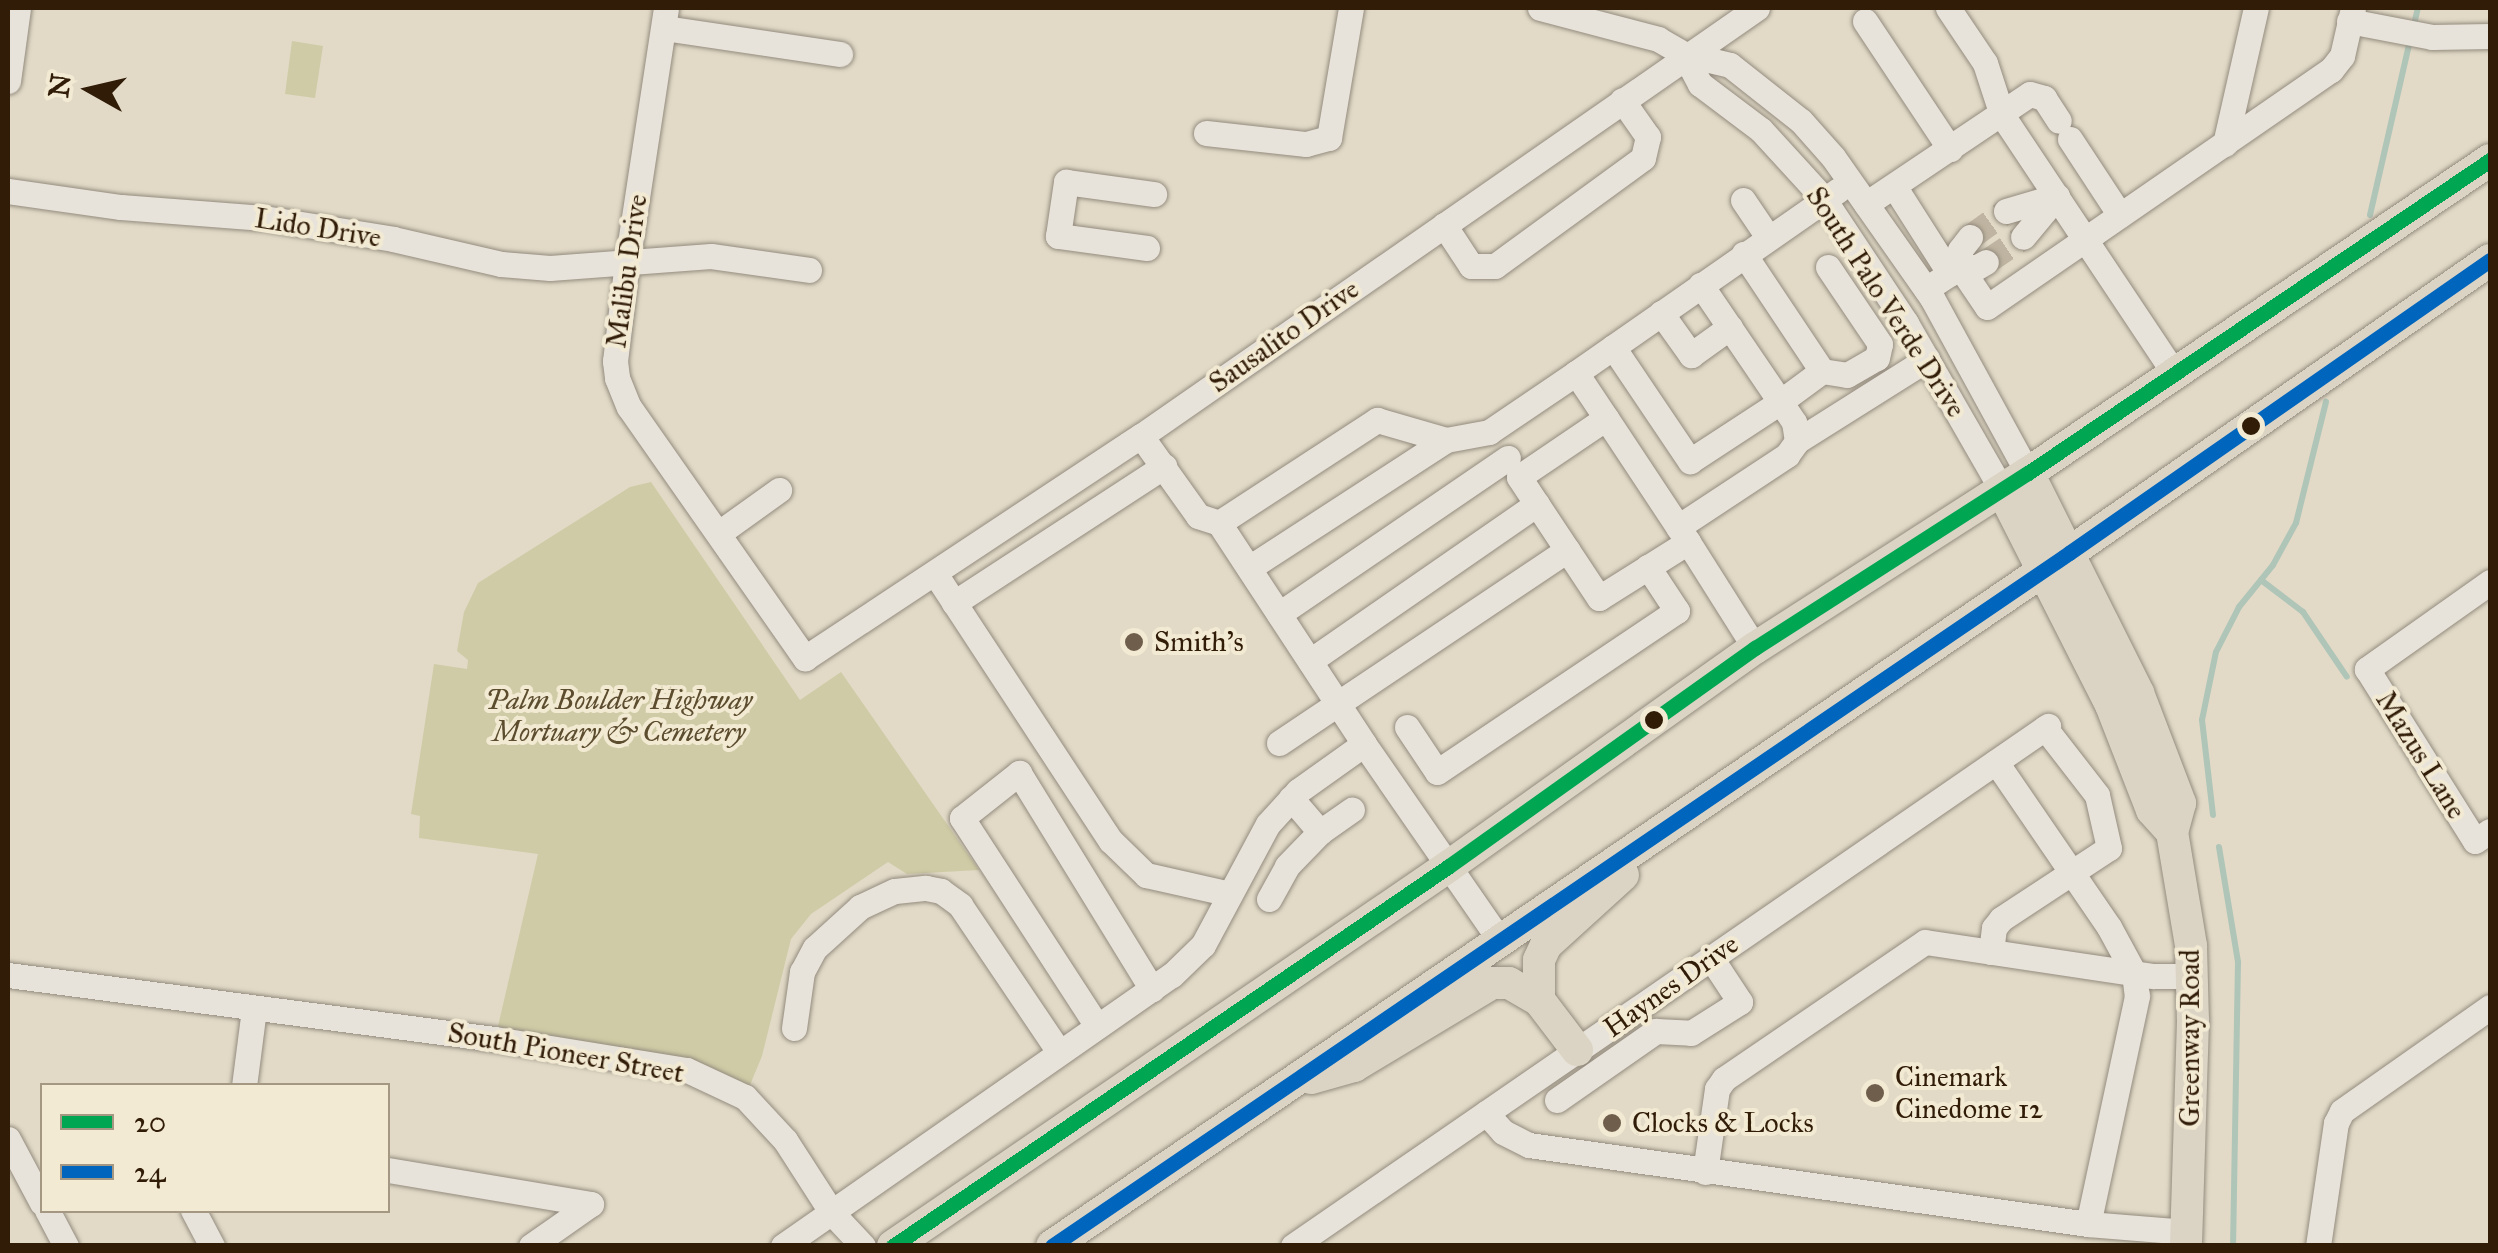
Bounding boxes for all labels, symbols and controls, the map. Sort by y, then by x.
north arrow [40,40,140,140]
text: N [41,72,79,100]
street label: South Palo Verde Drive [1799,180,1973,424]
street label: Malibu Drive [600,192,654,350]
street label: Lido Drive [252,201,384,255]
street label: Sausalito Drive [1203,272,1365,400]
unlabelled marker [2241,416,2261,436]
place label: Smith's [1154,625,1244,659]
marker: Smith's [1123,631,1145,653]
park label: Palm Boulder Highway Mortuary & Cemetery [486,683,752,749]
street label: Mazus Lane [2369,685,2473,825]
unlabelled marker [1644,710,1664,730]
street label: Haynes Drive [1597,927,1745,1045]
street label: Greenway Road [2173,949,2207,1127]
street label: South Pioneer Street [445,1016,687,1090]
place label: Cinemark Cinedome 12 [1895,1060,2043,1126]
marker: Cinemark Cinedome 12 [1864,1082,1886,1104]
legend [40,1083,390,1213]
text: 20 [134,1104,166,1140]
place label: Clocks & Locks [1632,1106,1814,1140]
marker: Clocks & Locks [1601,1112,1623,1134]
text: 24 [134,1154,166,1190]

